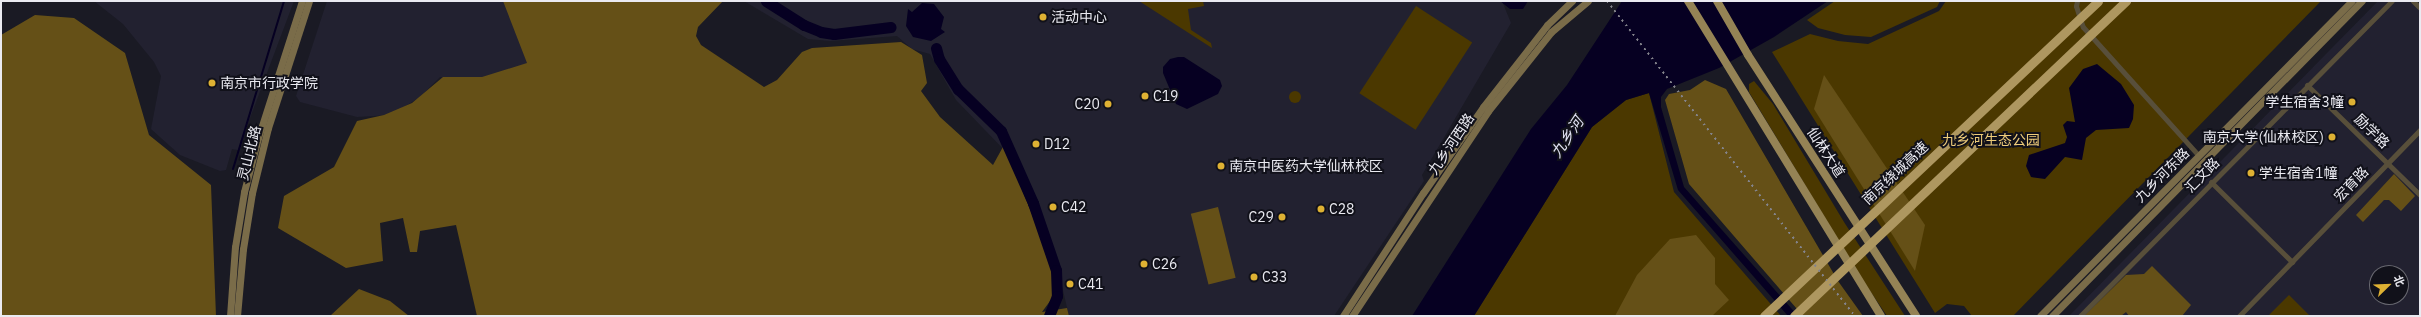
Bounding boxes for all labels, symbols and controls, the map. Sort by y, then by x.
place label: 活动中心 [1051,9,1107,25]
marker: 活动中心 [1038,12,1048,22]
place label: 南京市行政学院 [220,75,318,91]
marker: 南京市行政学院 [207,78,217,88]
place label: C19 [1153,88,1178,104]
marker: C19 [1140,91,1150,101]
place label: 学生宿舍3幢 [2266,94,2344,110]
place label: C20 [1075,96,1100,112]
marker: 学生宿舍3幢 [2347,97,2357,107]
marker: C20 [1103,99,1113,109]
street label: 九乡河西路 [1424,110,1478,178]
street label: 励学路 [2351,110,2393,152]
water label: 九乡河 [1547,113,1587,161]
street label: 灵山北路 [234,124,264,182]
street label: 仙林大道 [1804,124,1848,180]
place label: 南京大学(仙林校区) [2203,129,2324,145]
park label: 九乡河生态公园 [1942,132,2040,148]
marker: 南京大学(仙林校区) [2327,132,2337,142]
place label: D12 [1044,136,1070,152]
street label: 南京绕城高速 [1859,138,1931,208]
marker: D12 [1031,139,1041,149]
street label: 九乡河东路 [2131,144,2193,206]
street label: 汇文路 [2181,154,2223,196]
place label: 南京中医药大学仙林校区 [1229,158,1383,174]
marker: 南京中医药大学仙林校区 [1216,161,1226,171]
street label: 宏育路 [2330,163,2372,205]
place label: 学生宿舍1幢 [2259,165,2337,181]
marker: 学生宿舍1幢 [2246,168,2256,178]
place label: C42 [1061,199,1086,215]
place label: C28 [1329,201,1354,217]
marker: C42 [1048,202,1058,212]
marker: C28 [1316,204,1326,214]
place label: C29 [1249,209,1274,225]
marker: C29 [1277,212,1287,222]
place label: C26 [1152,256,1177,272]
marker: C26 [1139,259,1149,269]
north arrow [2369,265,2409,305]
place label: C33 [1262,269,1287,285]
marker: C33 [1249,272,1259,282]
text: 北 [2391,273,2408,288]
place label: C41 [1078,276,1103,292]
marker: C41 [1065,279,1075,289]

